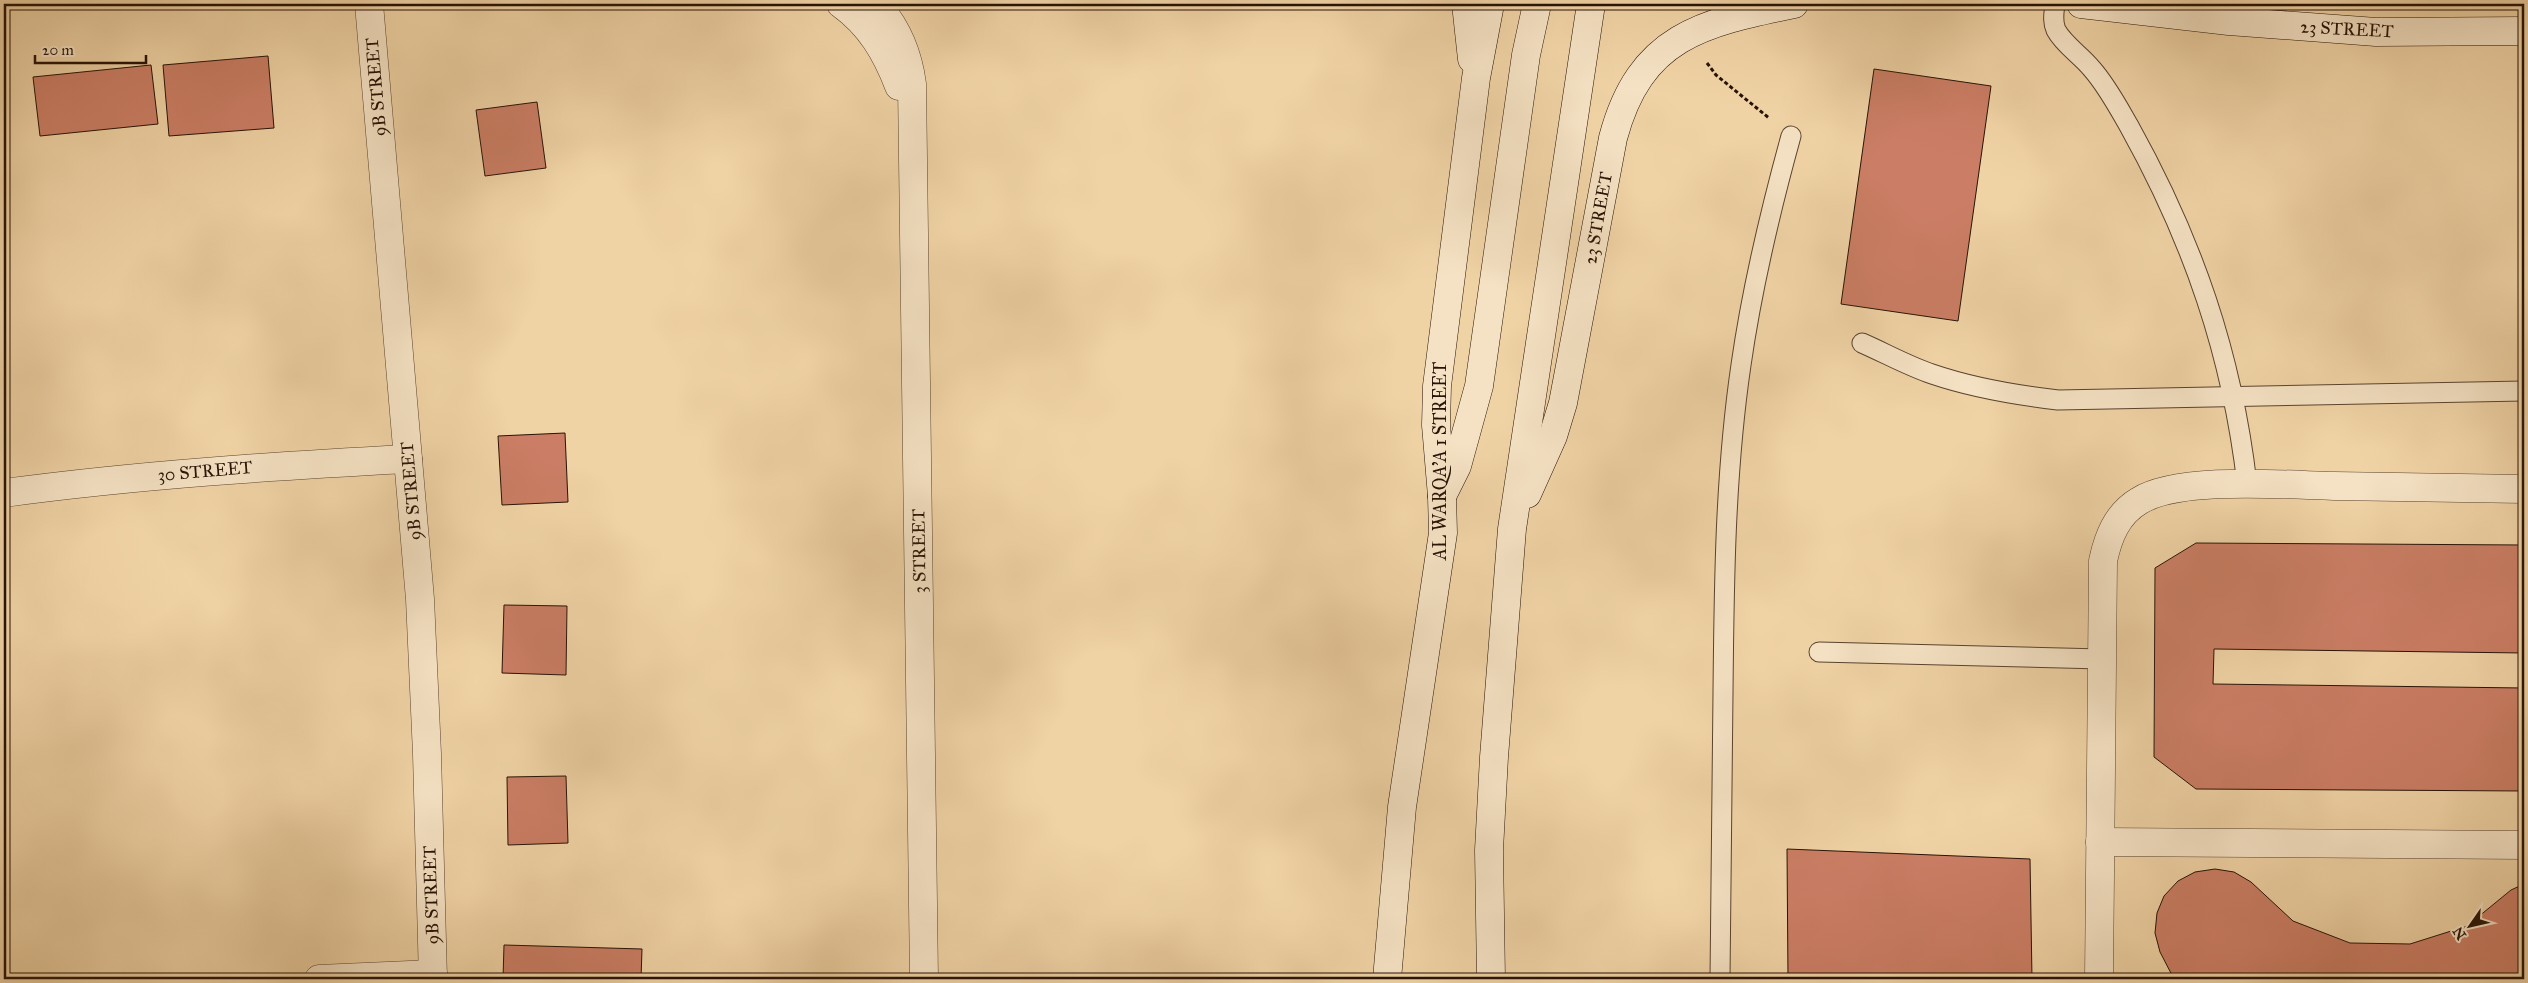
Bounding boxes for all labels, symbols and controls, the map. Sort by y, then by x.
street label: 23 STREET [2300,16,2394,42]
scale bar [35,32,146,64]
street label: 9B STREET [361,37,391,137]
text: 20 m [42,41,74,59]
street label: 23 STREET [1579,170,1617,266]
street label: AL WARQA'A 1 STREET [1429,362,1451,561]
street label: 9B STREET [396,441,426,541]
street label: 30 STREET [157,456,253,486]
street label: 3 STREET [907,509,931,593]
street label: 9B STREET [418,845,444,945]
north arrow [2446,900,2496,950]
text: N [2449,923,2470,943]

